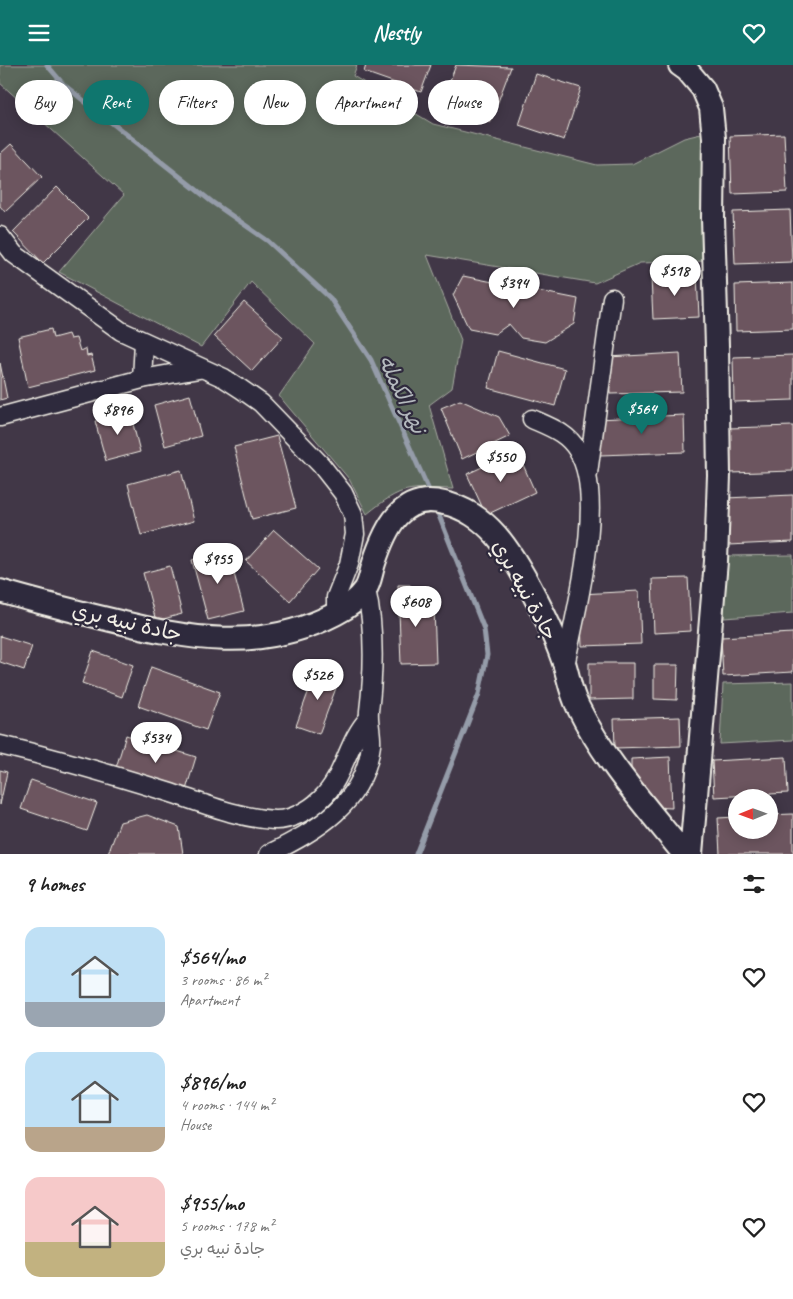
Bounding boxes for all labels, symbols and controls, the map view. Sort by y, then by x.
icon: menu [25,19,53,47]
text: Nestly [373,19,420,47]
icon: heart [740,19,768,47]
chip: Buy [15,80,73,125]
chip: Rent [83,80,149,125]
chip: Filters [159,80,234,125]
chip: New [244,80,306,125]
chip: Apartment [316,80,418,125]
chip: House [428,80,499,125]
pin: $518 [645,255,705,297]
text: $518 [661,261,689,281]
pin: $394 [484,267,544,309]
text: $394 [500,273,528,293]
water label: نهر الكمله [372,351,434,441]
pin: $896 [88,393,148,436]
pin: $564 [612,393,672,435]
text: $564 [628,399,656,419]
text: $896 [104,400,132,420]
pin: $550 [471,441,531,483]
text: $550 [487,447,515,467]
street label: جادة نبيه بري [485,535,563,646]
pin: $955 [188,543,248,585]
text: $955 [204,549,232,569]
pin: $608 [386,585,446,628]
text: $608 [401,592,431,612]
street label: جادة نبيه بري [69,597,184,649]
pin: $526 [288,659,348,701]
text: $526 [304,665,332,685]
pin: $534 [126,721,186,764]
text: $534 [142,728,170,748]
north arrow [728,789,778,839]
map controls [728,789,778,839]
icon: filters [740,870,768,898]
text: 9 homes [25,871,84,897]
text: $564/mo [180,944,245,970]
icon: home [65,947,125,1007]
icon: heart [740,963,768,991]
text: 3 rooms · 86 m² [180,970,266,990]
text: Apartment [180,990,239,1010]
text: $896/mo [180,1069,245,1095]
icon: home [65,1072,125,1132]
icon: heart [740,1088,768,1116]
text: 4 rooms · 144 m² [180,1095,274,1115]
text: House [180,1115,211,1135]
text: $955/mo [180,1190,244,1216]
icon: home [65,1197,125,1257]
icon: heart [740,1213,768,1241]
text: 5 rooms · 178 m² [180,1216,274,1236]
text: جادة نبيه بري [180,1239,265,1259]

